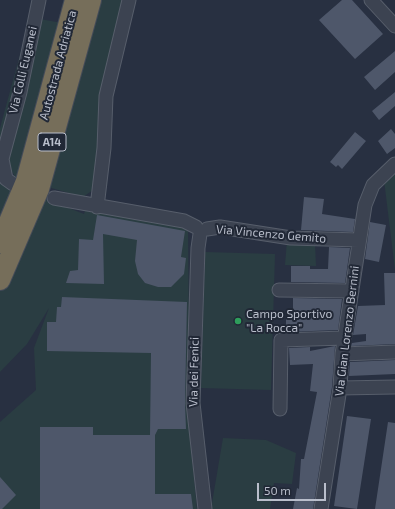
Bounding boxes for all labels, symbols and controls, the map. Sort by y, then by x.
street label: Autostrada Adriatica [36,9,80,121]
street label: Via Colli Euganei [6,25,40,115]
road number: A14 [38,133,66,151]
street label: Via Vincenzo Gemito [215,222,327,246]
street label: Via Gian Lorenzo Bernini [332,265,362,397]
place label: Campo Sportivo "La Rocca" [246,307,332,335]
marker: Campo Sportivo "La Rocca" [233,316,243,326]
street label: Via dei Fenici [186,337,202,407]
scale bar [259,475,328,501]
text: 50 m [264,483,291,497]

